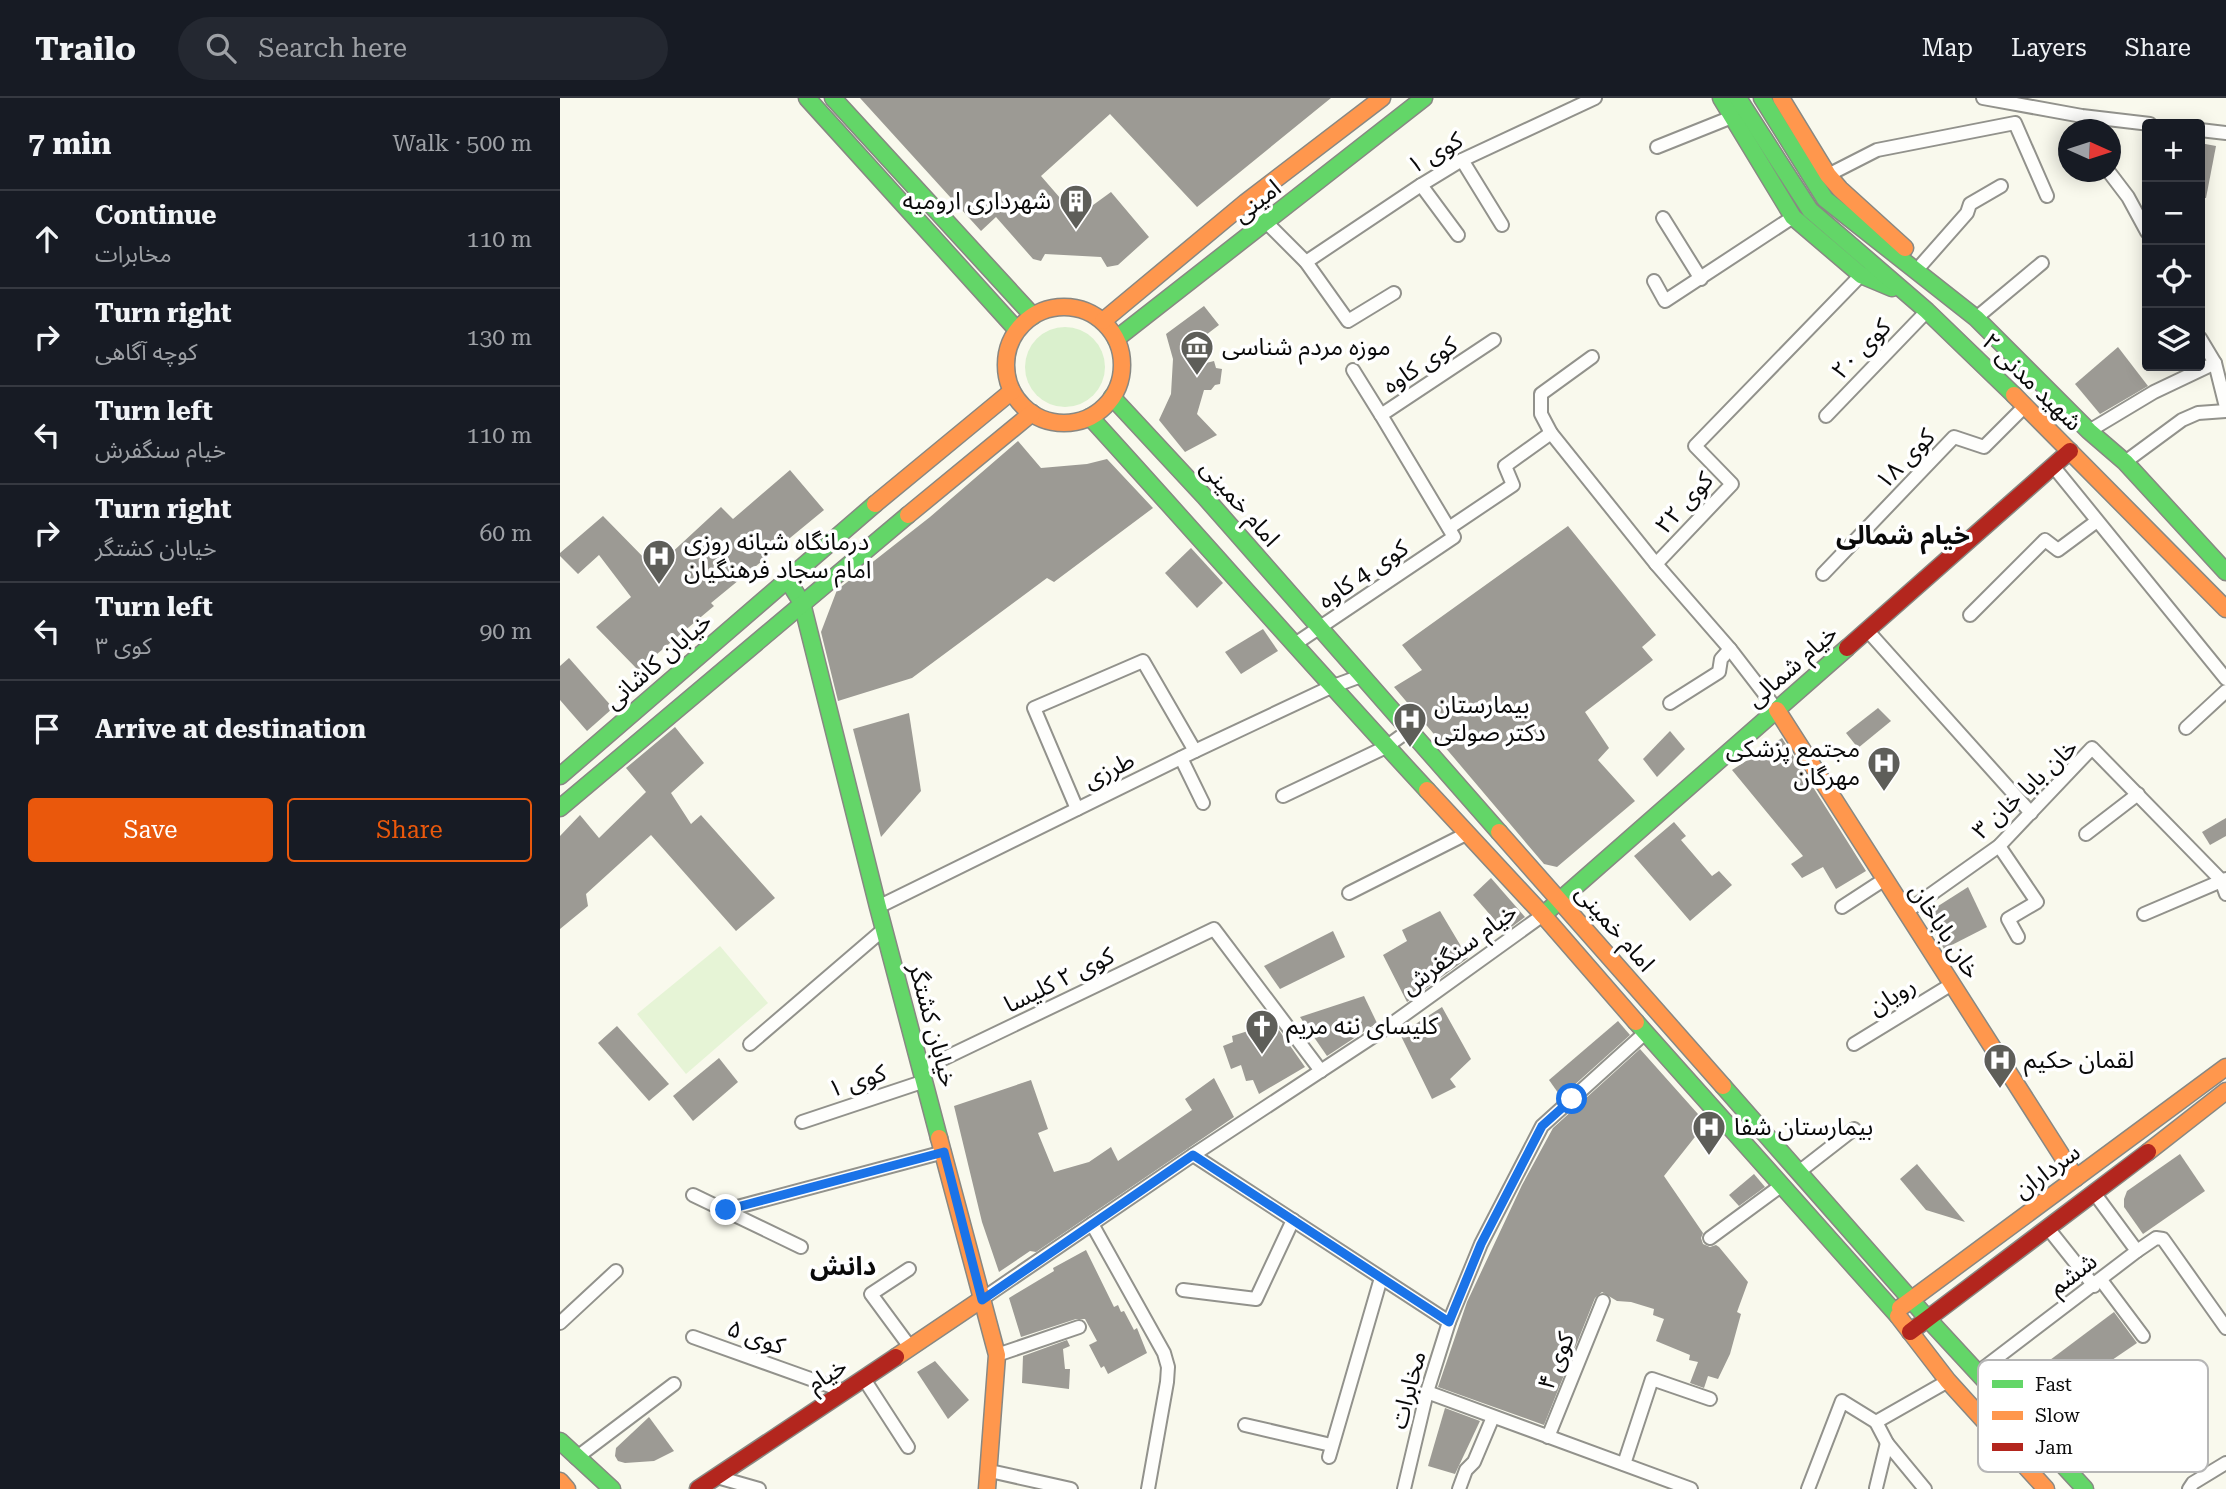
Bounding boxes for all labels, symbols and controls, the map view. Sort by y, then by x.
search box [178,17,668,80]
text: Trailo [35,29,136,68]
icon: search [202,29,240,67]
text: Search here [258,33,407,63]
text: Map [1922,34,1973,62]
text: Layers [2011,34,2087,62]
text: Share [2125,34,2191,62]
north arrow [2058,119,2121,182]
map controls [2142,119,2205,371]
button: + [2142,119,2205,182]
text: 7 min [28,126,111,161]
street label: کوی ۱ [1402,126,1469,180]
text: Walk · 500 m [393,130,532,157]
street label: امینی [1227,174,1287,228]
building icon: شهرداری ارومیه [1057,182,1095,231]
button: − [2142,182,2205,245]
place label: شهرداری ارومیه [902,187,1051,215]
text: Continue [95,200,217,230]
icon: ahead [28,220,66,258]
text: 110 m [467,226,532,253]
text: مخابرات [95,241,171,268]
button: locate [2142,245,2205,308]
text: Turn right [95,298,231,328]
button: layers [2142,308,2205,371]
street label: کوی ۲۰ [1826,312,1897,385]
icon: right [28,318,66,356]
text: 130 m [467,324,532,351]
street label: شهید مدنی ۲ [1976,327,2088,437]
museum icon: موزه مردم شناسی [1178,328,1216,377]
street label: کوی کاوه [1378,330,1463,399]
place label: موزه مردم شناسی [1222,333,1391,365]
text: کوچه آگاهی [95,339,198,366]
text: Turn left [95,396,213,426]
icon: left [28,416,66,454]
text: 110 m [467,422,532,449]
street label: کوی ۱۸ [1870,422,1941,495]
text: خیام سنگفرش [95,437,226,464]
street label: امام خمینی [1192,454,1285,555]
street label: کوی ۲۲ [1649,466,1720,539]
text: Turn right [95,494,231,524]
icon: right [28,514,66,552]
text: 60 m [479,520,532,547]
district label: خیام شمالی [1836,520,1970,555]
place label: درمانگاه شبانه روزی امام سجاد فرهنگیان [684,528,871,588]
street label: کوی 4 کاوه [1313,533,1414,614]
text: خیابان کشتگر [95,535,217,562]
hospital icon: درمانگاه شبانه روزی امام سجاد فرهنگیان [640,537,678,586]
text: Turn left [95,592,213,622]
street label: خیابان کاشانی [599,607,717,715]
icon: left [28,612,66,650]
text: 90 m [479,618,532,645]
street label: خیام شمالی [1741,619,1846,716]
text: کوی ۳ [95,633,152,660]
place label: بیمارستان دکتر صولتی [1434,691,1546,747]
hospital icon: بیمارستان دکتر صولتی [1391,700,1429,749]
icon: arrive [28,710,66,748]
text: Arrive at destination [95,714,366,744]
street label: خان بابا خان ۳ [1966,733,2084,845]
place label: مجتمع پزشکی مهرگان [1726,735,1860,791]
hospital icon: مجتمع پزشکی مهرگان [1865,744,1903,793]
street label: طرزی [1079,746,1139,794]
button: Save [28,798,273,862]
button: Share [287,798,532,862]
street label: خان باباخان [1904,878,1986,984]
street label: امام خمینی [1567,879,1660,980]
street label: خیام سنگفرش [1395,898,1525,1004]
street label: کوی ۲ کلیسا [999,941,1120,1019]
street label: خیابان کشتگر [903,959,963,1090]
street label: رویان [1863,971,1921,1021]
church icon: کلیسای ننه مریم [1243,1007,1281,1056]
place label: کلیسای ننه مریم [1286,1012,1439,1043]
hospital icon: لقمان حکیم [1981,1041,2019,1090]
place label: لقمان حکیم [2024,1046,2134,1077]
street label: کوی ۱ [824,1058,891,1103]
route start [1556,1083,1587,1114]
hospital icon: بیمارستان شفا [1690,1108,1728,1157]
place label: بیمارستان شفا [1734,1113,1873,1141]
street label: سرداران [2008,1138,2086,1204]
route end [710,1194,741,1225]
street label: ششم [2044,1247,2104,1303]
district label: دانش [810,1251,876,1281]
street label: کوی ۵ [723,1314,790,1361]
street label: کوی ۴ [1532,1327,1580,1394]
street label: مخابرات [1384,1348,1432,1432]
street label: خیام [802,1352,854,1401]
legend [1978,1360,2208,1472]
text: Fast [2035,1373,2072,1396]
text: Slow [2035,1404,2080,1427]
text: Jam [2035,1436,2073,1459]

